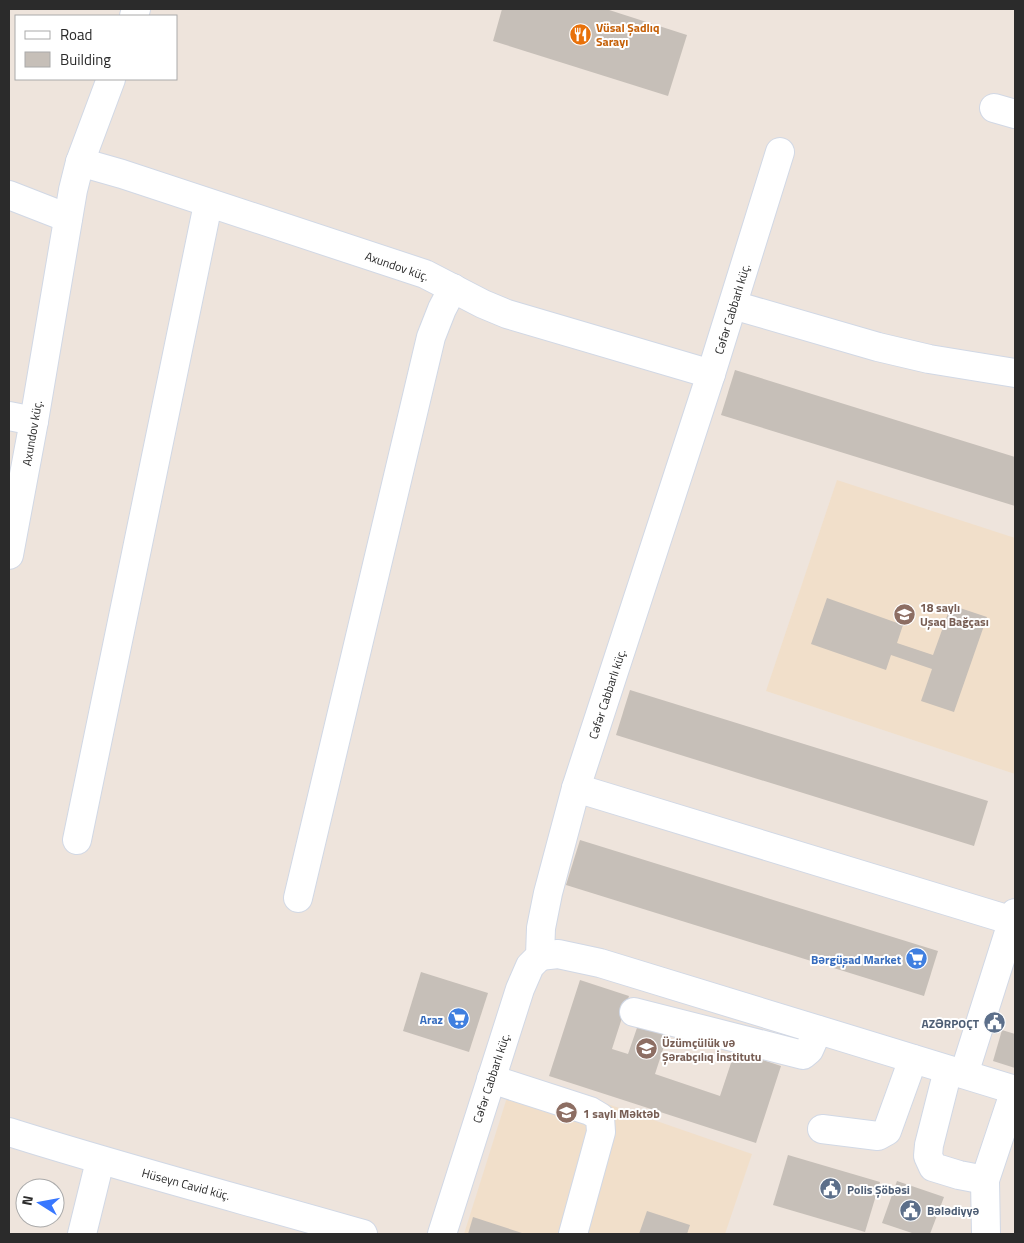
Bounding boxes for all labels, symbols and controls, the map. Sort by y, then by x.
legend [15,15,178,80]
place label: Vüsal Şadlıq Sarayı [596,18,659,51]
restaurant icon: Vüsal Şadlıq Sarayı [568,22,592,46]
text: Road [60,23,92,46]
text: Building [60,48,111,71]
street label: Axundov küç. [363,246,431,286]
street label: Cəfər Cabbarlı küç. [709,261,755,357]
street label: Axundov küç. [17,399,47,467]
place label: 18 saylı Uşaq Bağçası [920,598,989,631]
school or university icon: 18 saylı Uşaq Bağçası [892,602,916,626]
street label: Cəfər Cabbarlı küç. [583,646,631,742]
supermarket icon: Bərgüşad Market [905,947,929,971]
place label: Bərgüşad Market [811,950,902,969]
supermarket icon: Araz [447,1007,471,1031]
place label: Araz [420,1010,443,1029]
public building icon: AZƏRPOÇT [983,1011,1007,1035]
place label: AZƏRPOÇT [922,1014,980,1033]
street label: Cəfər Cabbarlı küç. [467,1030,515,1126]
place label: Üzümçülük və Şərabçılıq İnstitutu [662,1033,761,1066]
school or university icon: Üzümçülük və Şərabçılıq İnstitutu [634,1037,658,1061]
school or university icon: 1 saylı Məktəb [555,1101,579,1125]
place label: 1 saylı Məktəb [583,1104,660,1123]
street label: Hüseyn Cavid küç. [140,1163,232,1205]
public building icon: Polis Şöbəsi [819,1177,843,1201]
north arrow [15,1178,65,1228]
place label: Polis Şöbəsi [847,1180,910,1199]
text: N [16,1194,38,1207]
public building icon: Bələdiyyə [899,1198,923,1222]
place label: Bələdiyyə [927,1201,980,1220]

